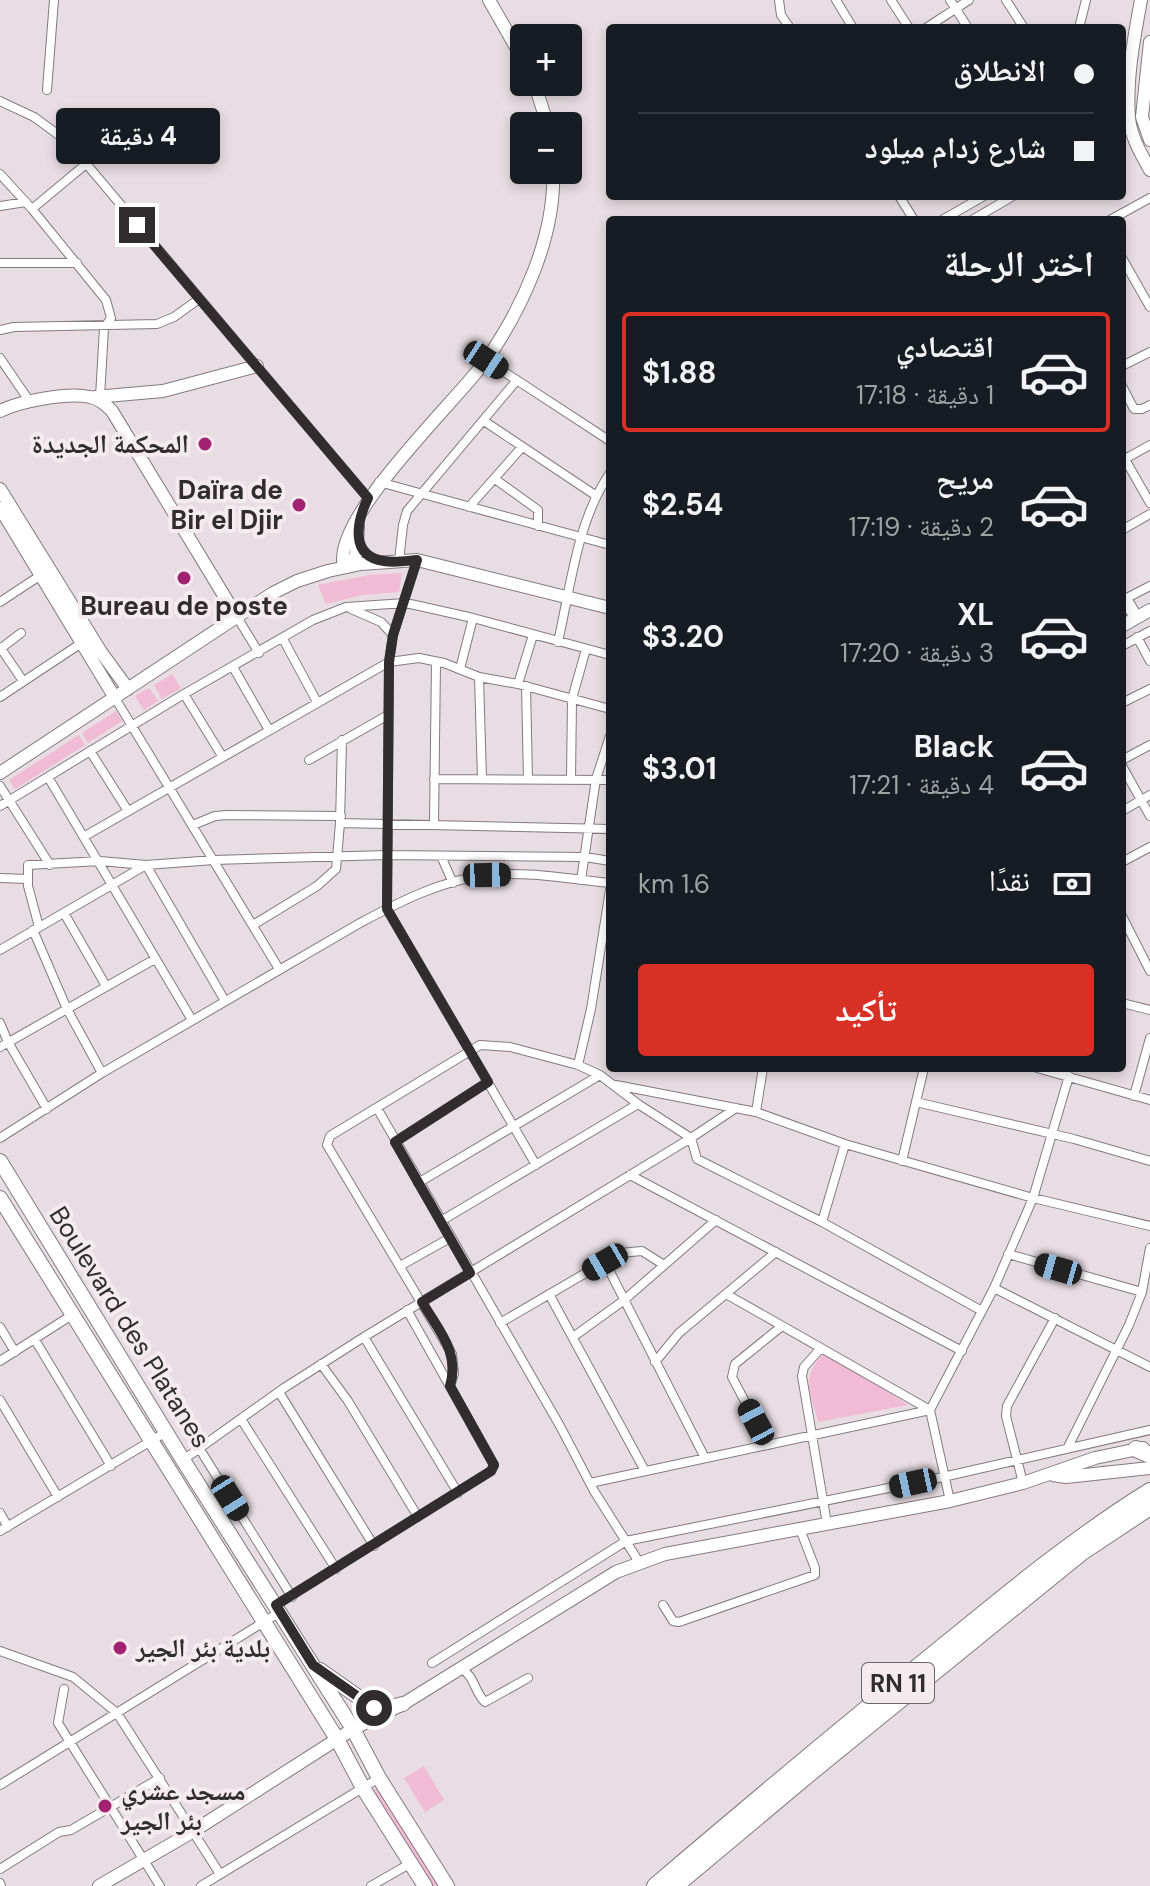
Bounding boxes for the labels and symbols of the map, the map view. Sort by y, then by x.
callout: 4 دقيقة [55,109,219,165]
route end [119,207,155,243]
car [459,337,513,383]
place label: المحكمة الجديدة [32,427,189,461]
marker: المحكمة الجديدة [196,435,214,453]
place label: Daïra de Bir el Djir [171,473,283,537]
marker: Daïra de Bir el Djir [290,496,308,514]
marker: Bureau de poste [175,569,193,587]
place label: Bureau de poste [80,589,288,623]
car [463,863,511,887]
street label: Boulevard des Platanes [42,1200,218,1454]
car [578,1240,632,1284]
car [1032,1251,1084,1287]
car [734,1395,778,1449]
car [887,1466,939,1500]
car [207,1471,253,1525]
place label: بلدية بئر الجير [135,1631,270,1665]
marker: بلدية بئر الجير [111,1639,129,1657]
road number: RN 11 [862,1663,934,1703]
route start [356,1690,392,1726]
place label: مسجد عشري بئر الجير [120,1774,246,1838]
marker: مسجد عشري بئر الجير [96,1797,114,1815]

